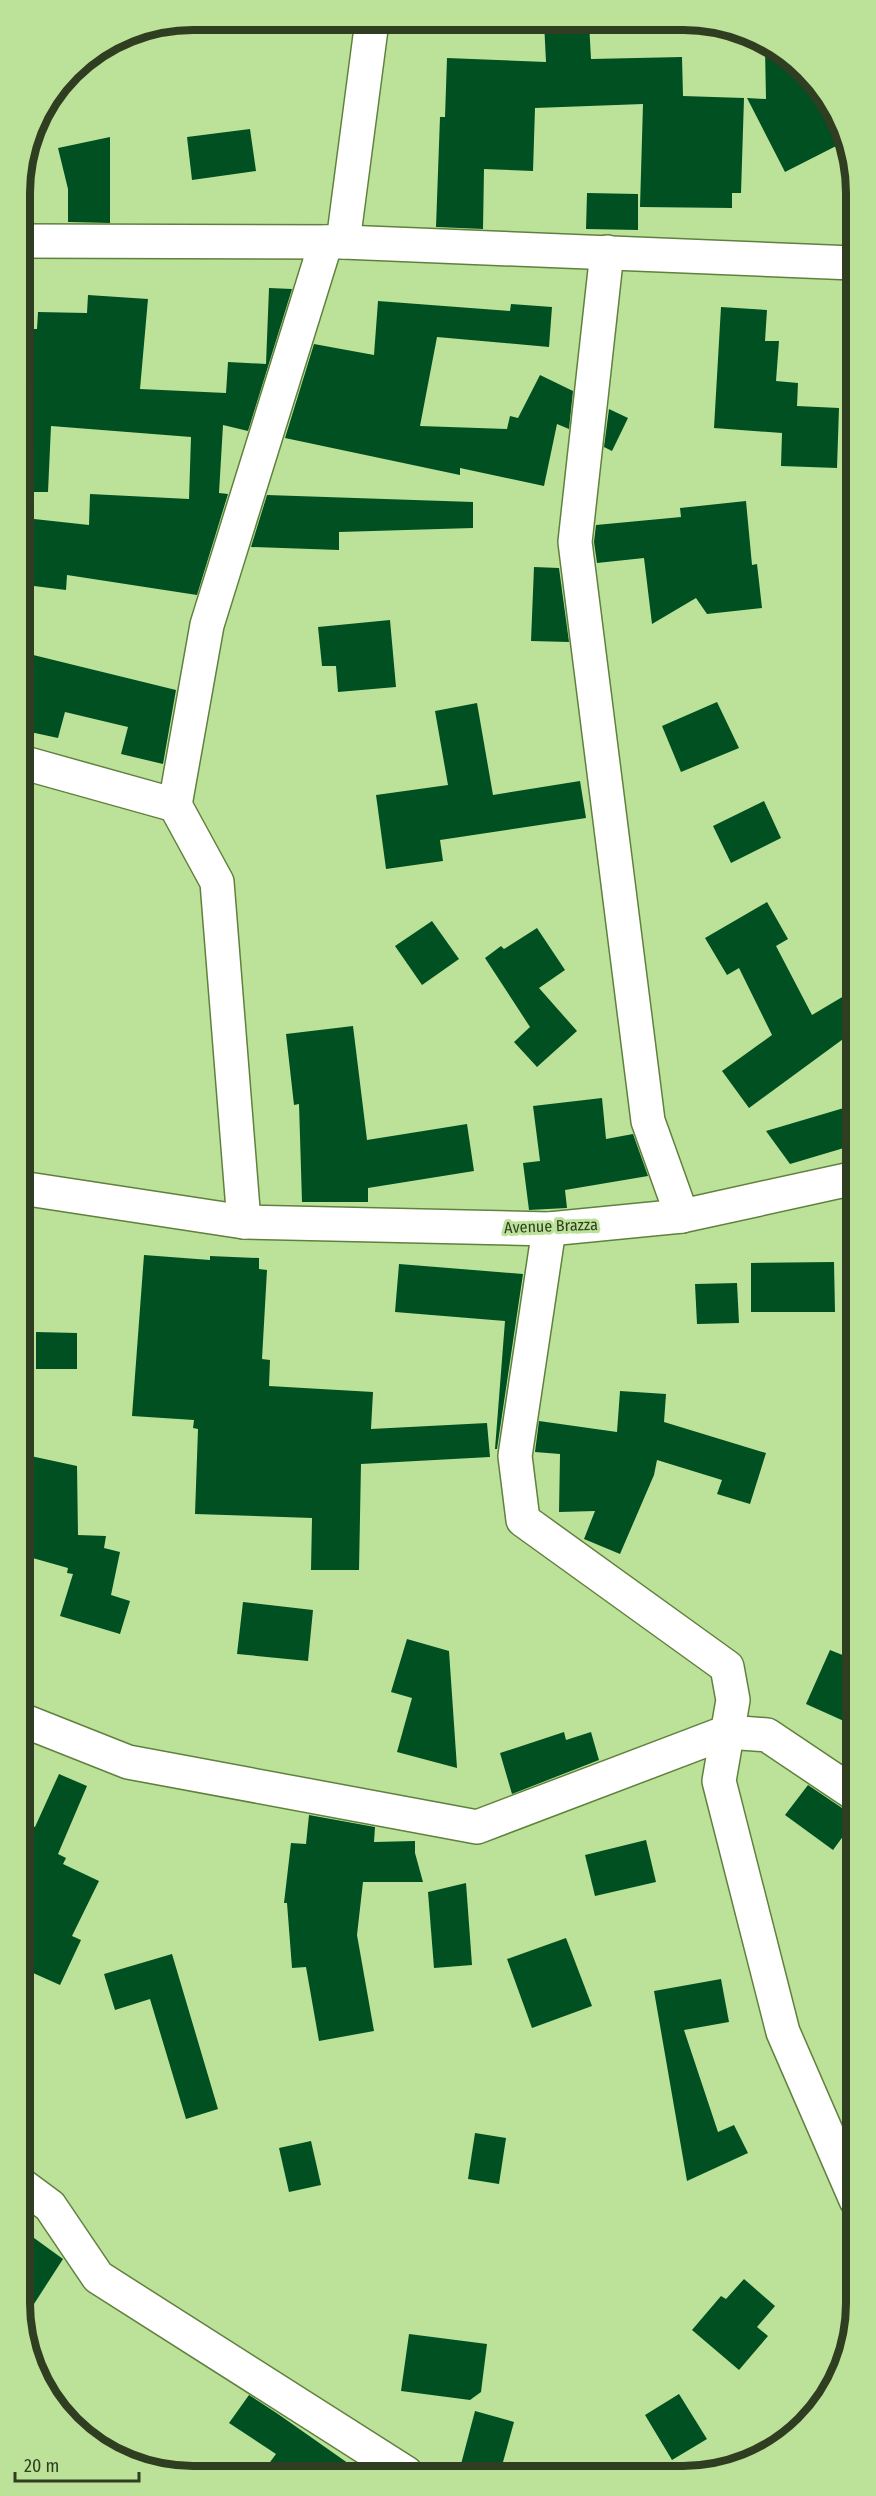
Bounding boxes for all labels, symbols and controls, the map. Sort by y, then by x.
street label: Avenue Brazza [504,1215,598,1237]
scale bar [15,2445,140,2483]
text: 20 m [24,2455,59,2477]

